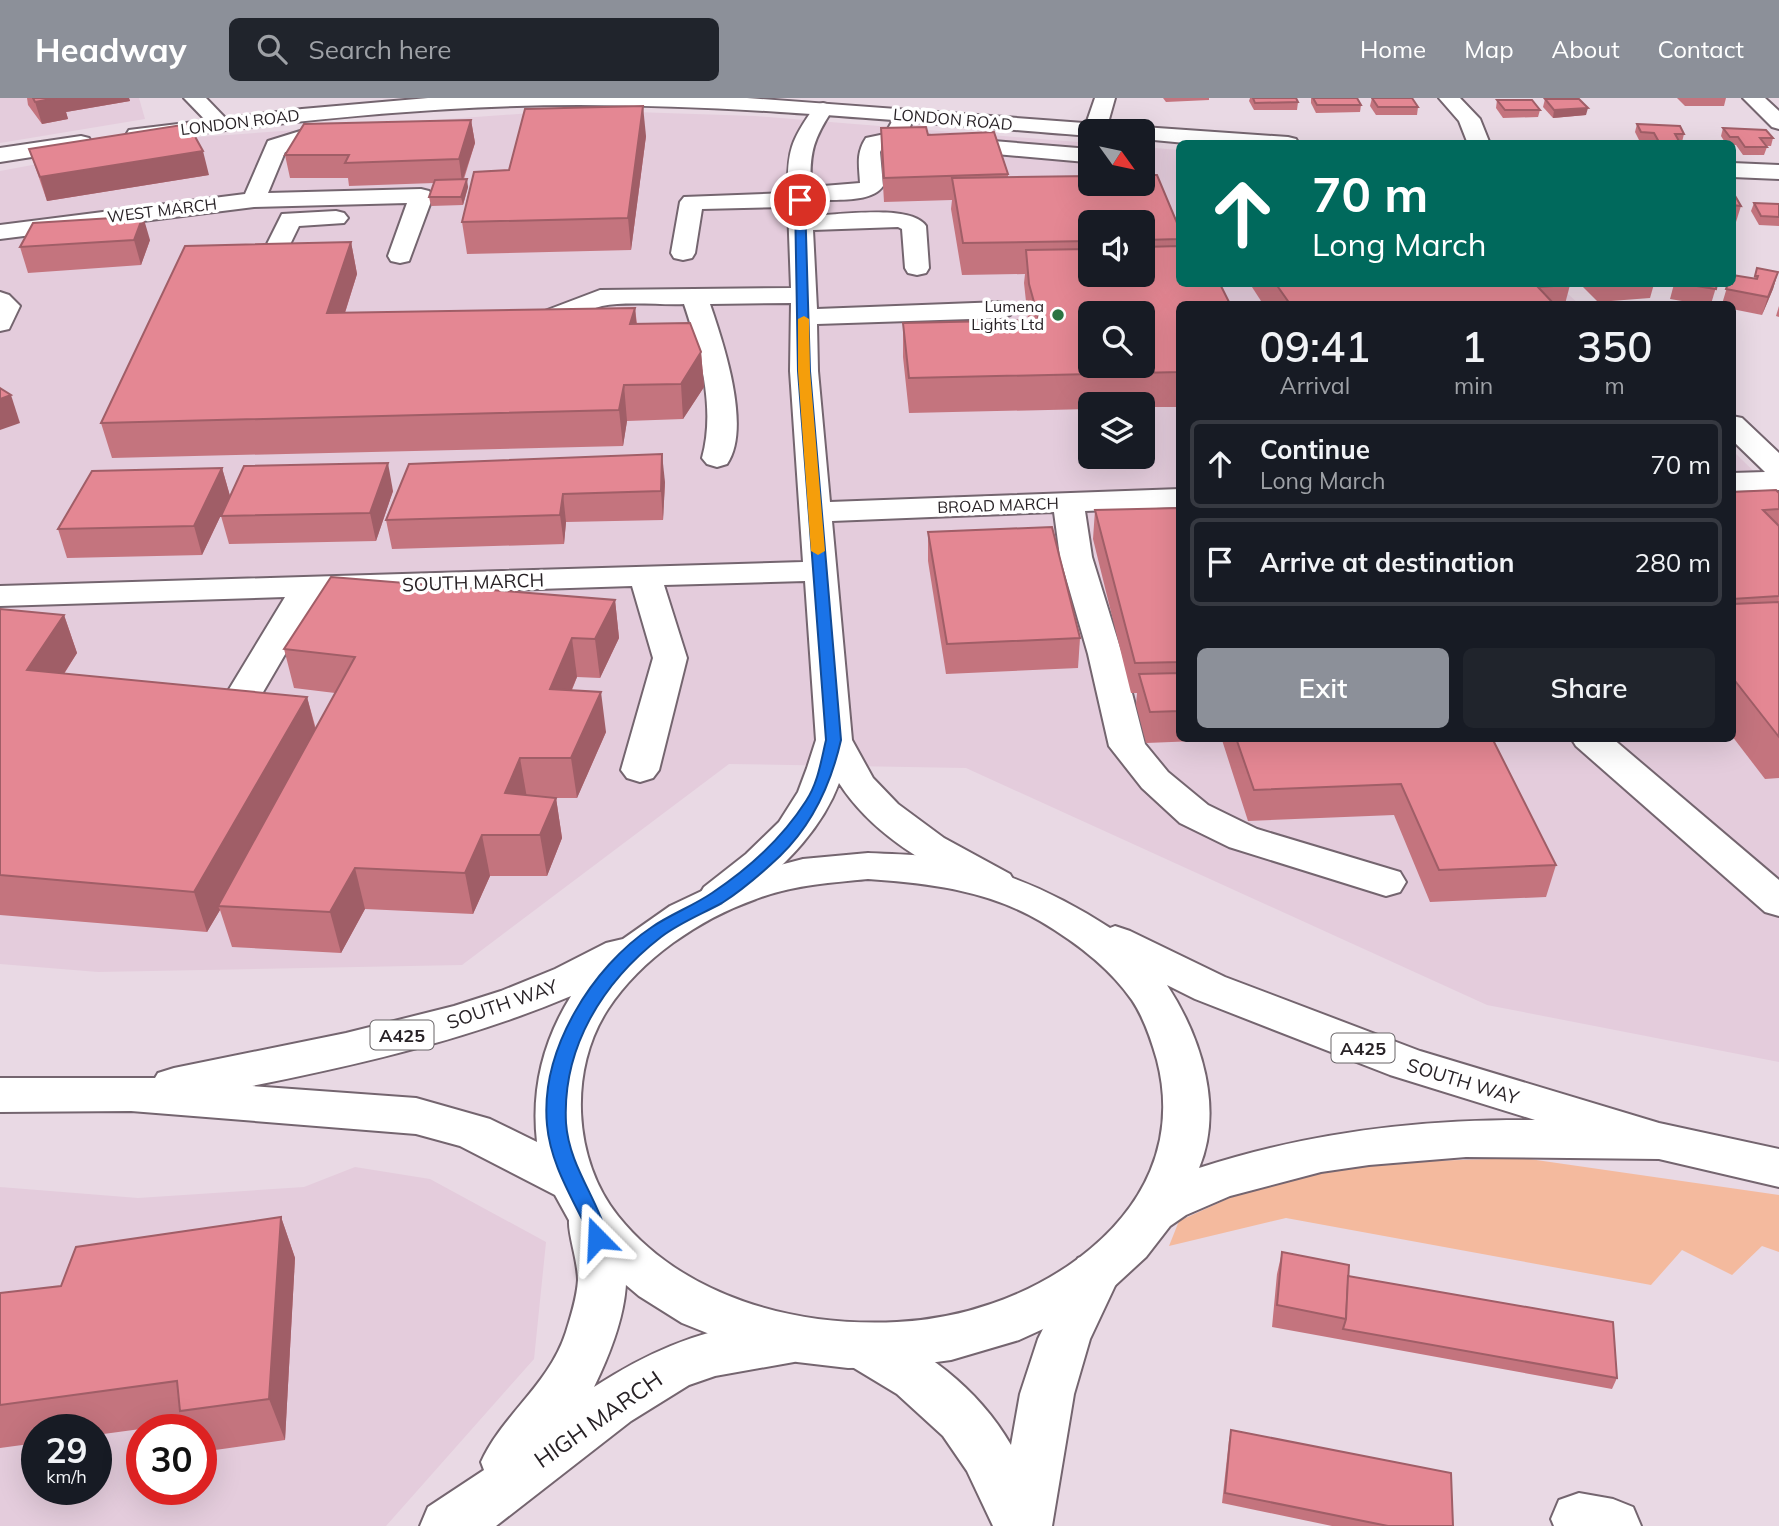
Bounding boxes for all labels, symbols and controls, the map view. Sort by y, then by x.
search box [229,18,719,81]
text: Headway [35,29,187,70]
icon: search [253,30,291,68]
text: Search here [309,33,451,66]
text: Home [1360,34,1426,64]
text: Map [1464,34,1514,64]
text: About [1552,34,1620,64]
text: Contact [1658,34,1744,64]
street label: LONDON ROAD [892,104,1014,134]
street label: LONDON ROAD [179,105,301,139]
north arrow [1078,119,1155,196]
map controls [1078,119,1155,469]
text: 70 m [1312,163,1428,224]
icon: ahead [1197,168,1288,259]
pin [770,170,830,230]
icon: arrive [781,181,819,219]
street label: WEST MARCH [106,193,218,227]
button: sound [1078,210,1155,287]
text: Long March [1312,224,1487,264]
place label: Lumena Lights Ltd [971,296,1044,334]
button: search [1078,301,1155,378]
marker: Lumena Lights Ltd [1050,307,1066,323]
text: 09:41 [1260,320,1370,373]
text: 1 [1461,320,1486,373]
text: 350 [1577,320,1652,373]
text: Arrival [1280,371,1350,400]
text: min [1454,371,1493,400]
text: m [1604,371,1625,400]
button: layers [1078,392,1155,469]
text: Continue [1260,433,1370,466]
icon: ahead [1201,445,1239,483]
text: 70 m [1650,448,1711,481]
text: Long March [1260,466,1386,495]
street label: BROAD MARCH [937,493,1059,517]
icon: arrive [1201,543,1239,581]
text: Arrive at destination [1260,546,1515,579]
text: 280 m [1635,546,1711,579]
street label: SOUTH MARCH [401,568,545,596]
button: Exit [1197,648,1449,728]
button: Share [1463,648,1715,728]
street label: SOUTH WAY [443,974,561,1034]
road number: A425 [370,1020,434,1050]
road number: A425 [1332,1034,1394,1063]
street label: SOUTH WAY [1404,1053,1522,1110]
position arrow [560,1201,634,1275]
street label: HIGH MARCH [528,1364,668,1474]
speed limit sign: 30 [126,1414,217,1505]
text: 29 [45,1428,88,1472]
text: km/h [46,1465,87,1488]

